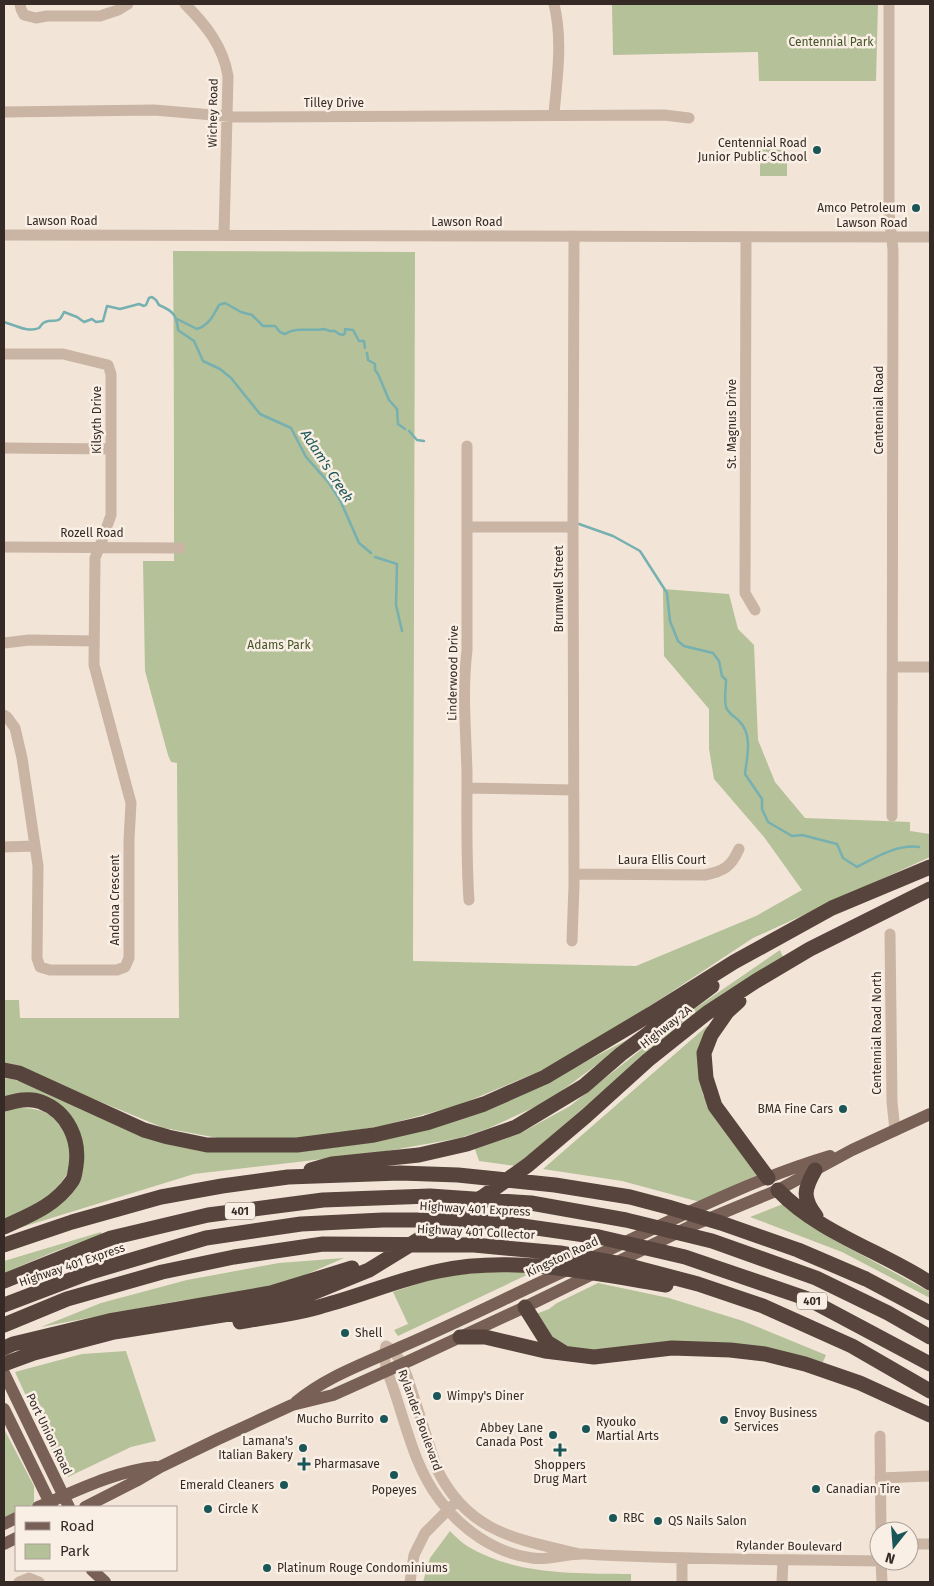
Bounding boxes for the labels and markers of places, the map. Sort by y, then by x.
place label: Centennial Road Junior Public School [698,136,807,164]
marker: Centennial Road Junior Public School [811,144,823,156]
place label: Amco Petroleum [817,201,906,215]
marker: Amco Petroleum [910,202,922,214]
place label: BMA Fine Cars [758,1102,833,1116]
marker: BMA Fine Cars [837,1103,849,1115]
place label: Shell [355,1326,383,1340]
marker: Shell [339,1327,351,1339]
place label: Wimpy's Diner [447,1389,525,1403]
marker: Wimpy's Diner [431,1390,443,1402]
place label: Envoy Business Services [734,1406,817,1434]
place label: Mucho Burrito [297,1412,374,1426]
marker: Mucho Burrito [378,1413,390,1425]
marker: Envoy Business Services [718,1414,730,1426]
place label: Ryouko Martial Arts [596,1415,659,1443]
place label: Abbey Lane Canada Post [476,1421,544,1449]
marker: Ryouko Martial Arts [580,1423,592,1435]
marker: Abbey Lane Canada Post [547,1429,559,1441]
place label: Lamana's Italian Bakery [218,1434,293,1462]
marker: Lamana's Italian Bakery [297,1442,309,1454]
marker: Shoppers Drug Mart [554,1444,566,1456]
place label: Pharmasave [314,1457,380,1471]
marker: Pharmasave [298,1458,310,1470]
place label: Shoppers Drug Mart [533,1458,587,1486]
marker: Popeyes [388,1469,400,1481]
place label: Emerald Cleaners [180,1478,274,1492]
marker: Emerald Cleaners [278,1479,290,1491]
place label: Canadian Tire [826,1482,900,1496]
place label: Popeyes [371,1483,417,1497]
marker: Canadian Tire [810,1483,822,1495]
place label: Circle K [218,1502,259,1516]
marker: Circle K [202,1503,214,1515]
place label: RBC [623,1511,645,1525]
marker: RBC [607,1512,619,1524]
place label: QS Nails Salon [668,1514,747,1528]
marker: QS Nails Salon [652,1515,664,1527]
place label: Platinum Rouge Condominiums [277,1561,448,1575]
marker: Platinum Rouge Condominiums [261,1562,273,1574]

